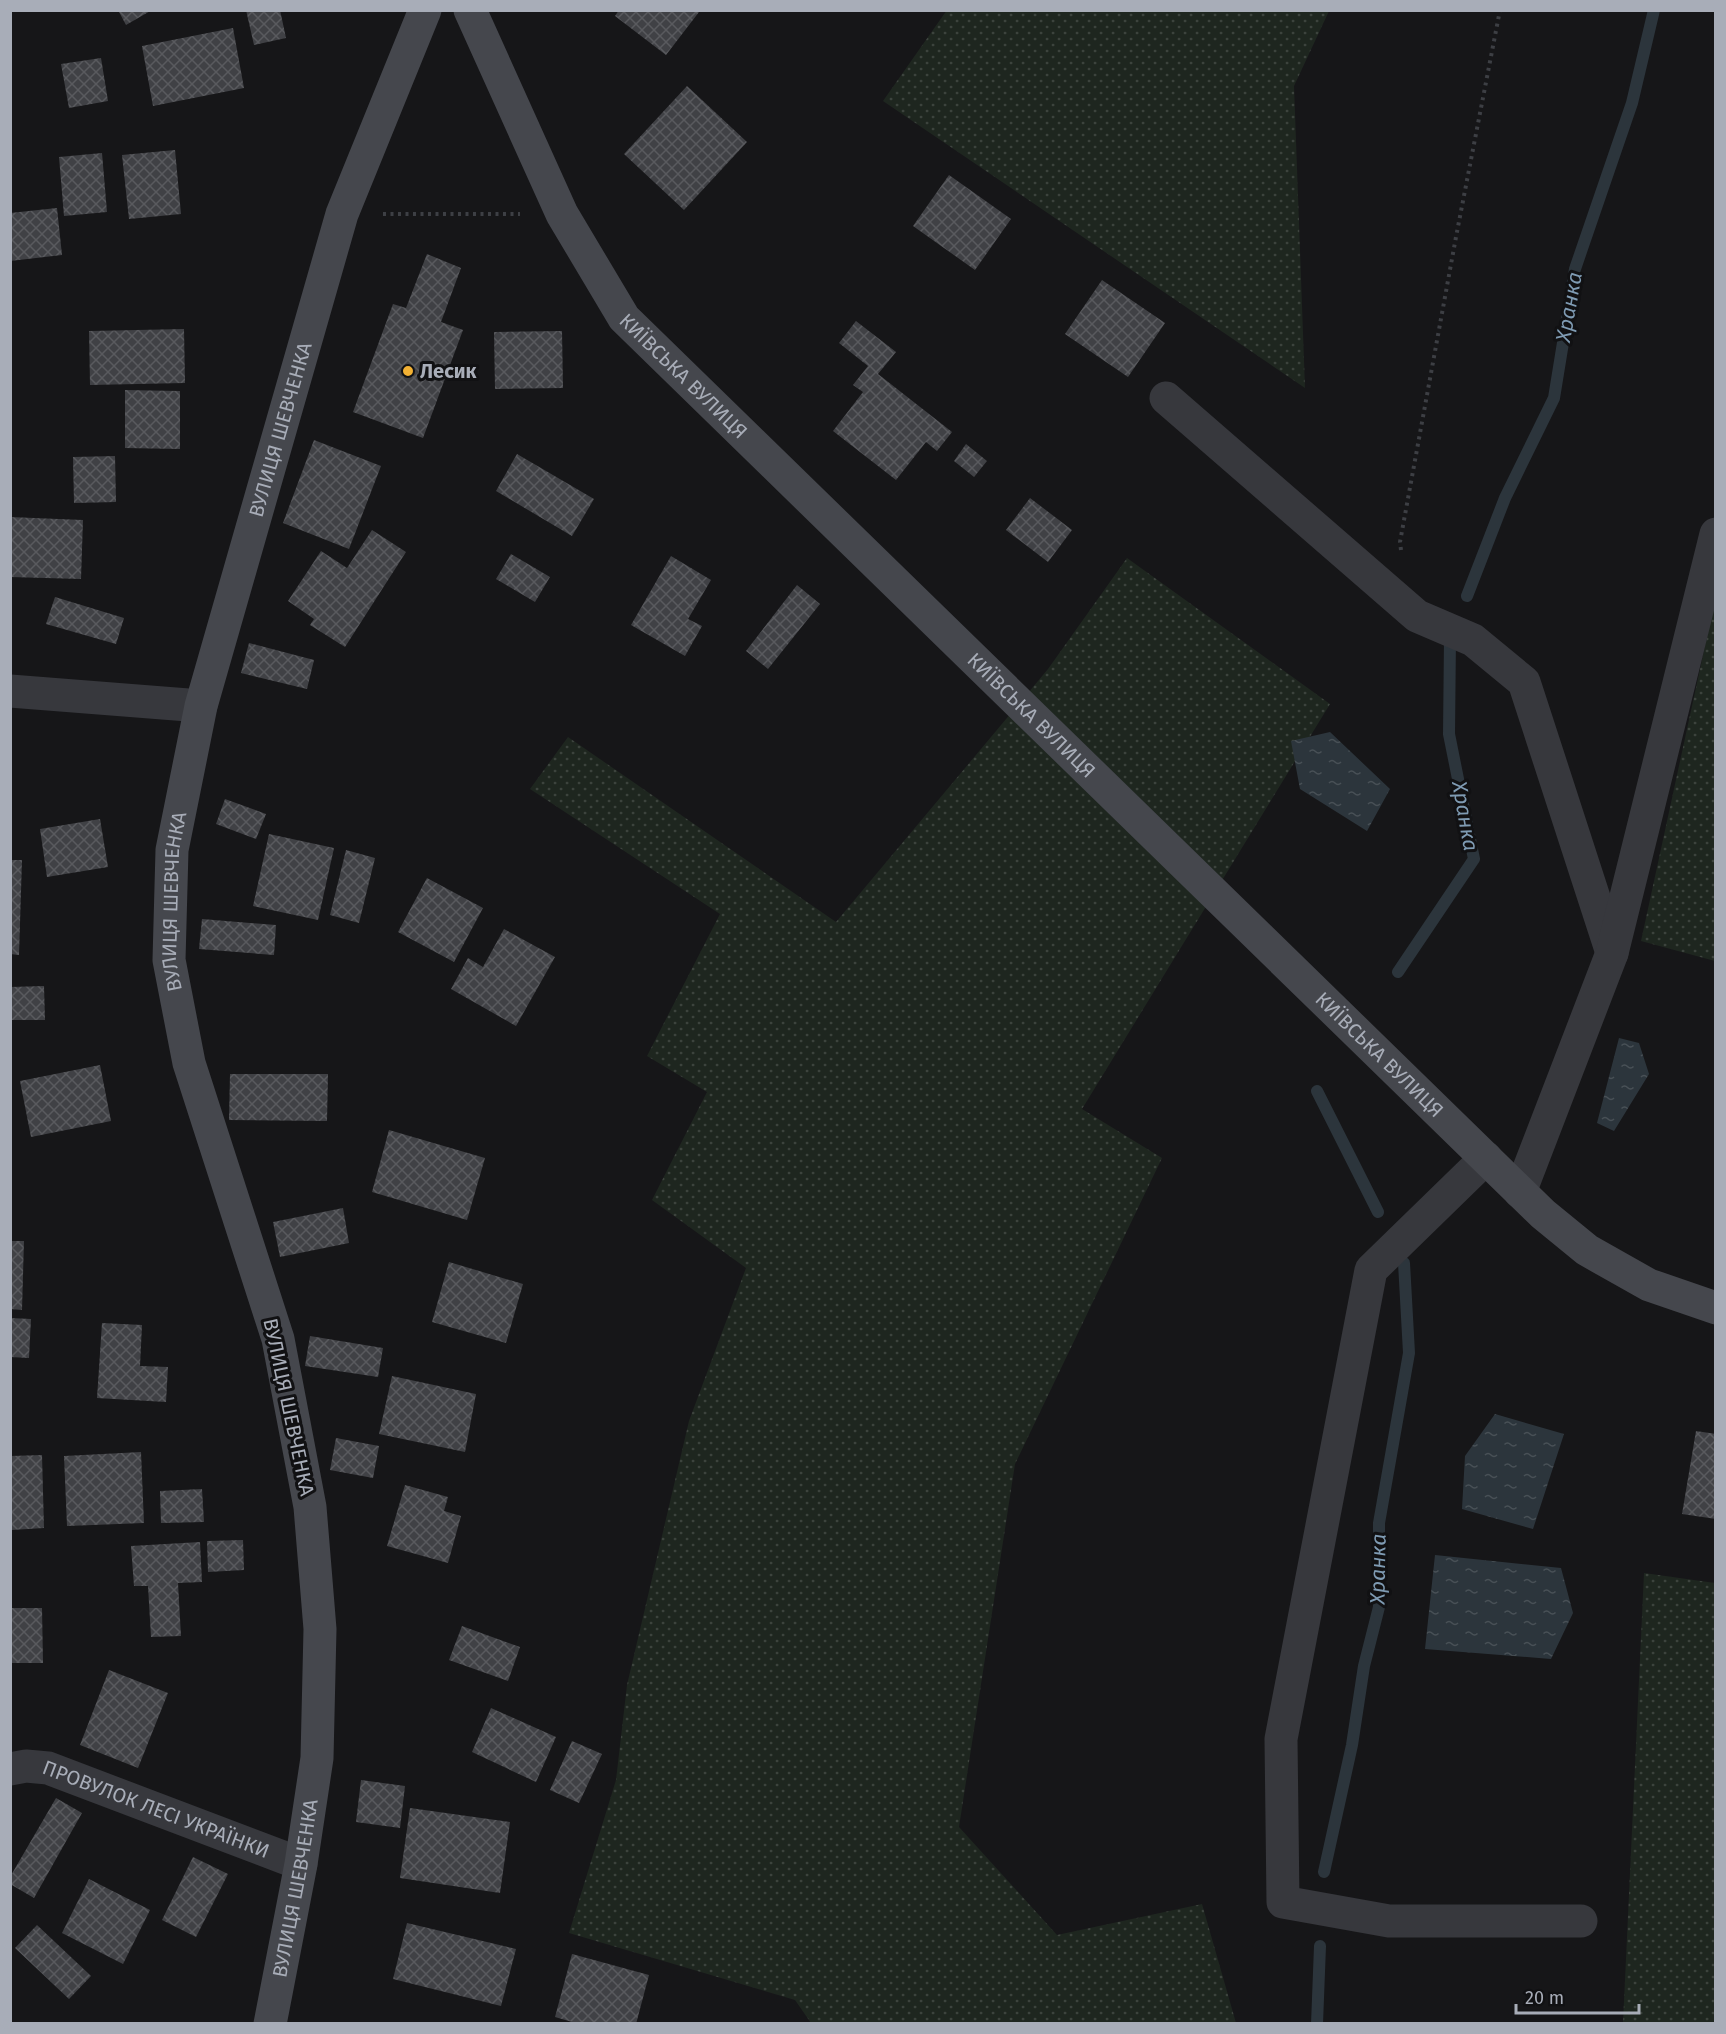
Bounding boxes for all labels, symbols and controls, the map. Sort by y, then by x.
water label: Хранка [1550,270,1588,345]
street label: КИЇВСЬКА ВУЛИЦЯ [615,308,752,444]
street label: ВУЛИЦЯ ШЕВЧЕНКА [244,339,317,520]
place label: Лесик [420,359,478,383]
marker: Лесик [401,364,415,378]
street label: КИЇВСЬКА ВУЛИЦЯ [963,648,1100,783]
water label: Хранка [1446,778,1484,853]
street label: ВУЛИЦЯ ШЕВЧЕНКА [157,809,192,994]
street label: КИЇВСЬКА ВУЛИЦЯ [1311,987,1448,1122]
street label: ВУЛИЦЯ ШЕВЧЕНКА [258,1316,320,1498]
water label: Хранка [1364,1533,1392,1606]
street label: ПРОВУЛОК ЛЕСІ УКРАЇНКИ [39,1755,273,1863]
street label: ВУЛИЦЯ ШЕВЧЕНКА [267,1797,323,1980]
scale bar [1516,1977,1639,2015]
text: 20 m [1525,1987,1564,2009]

